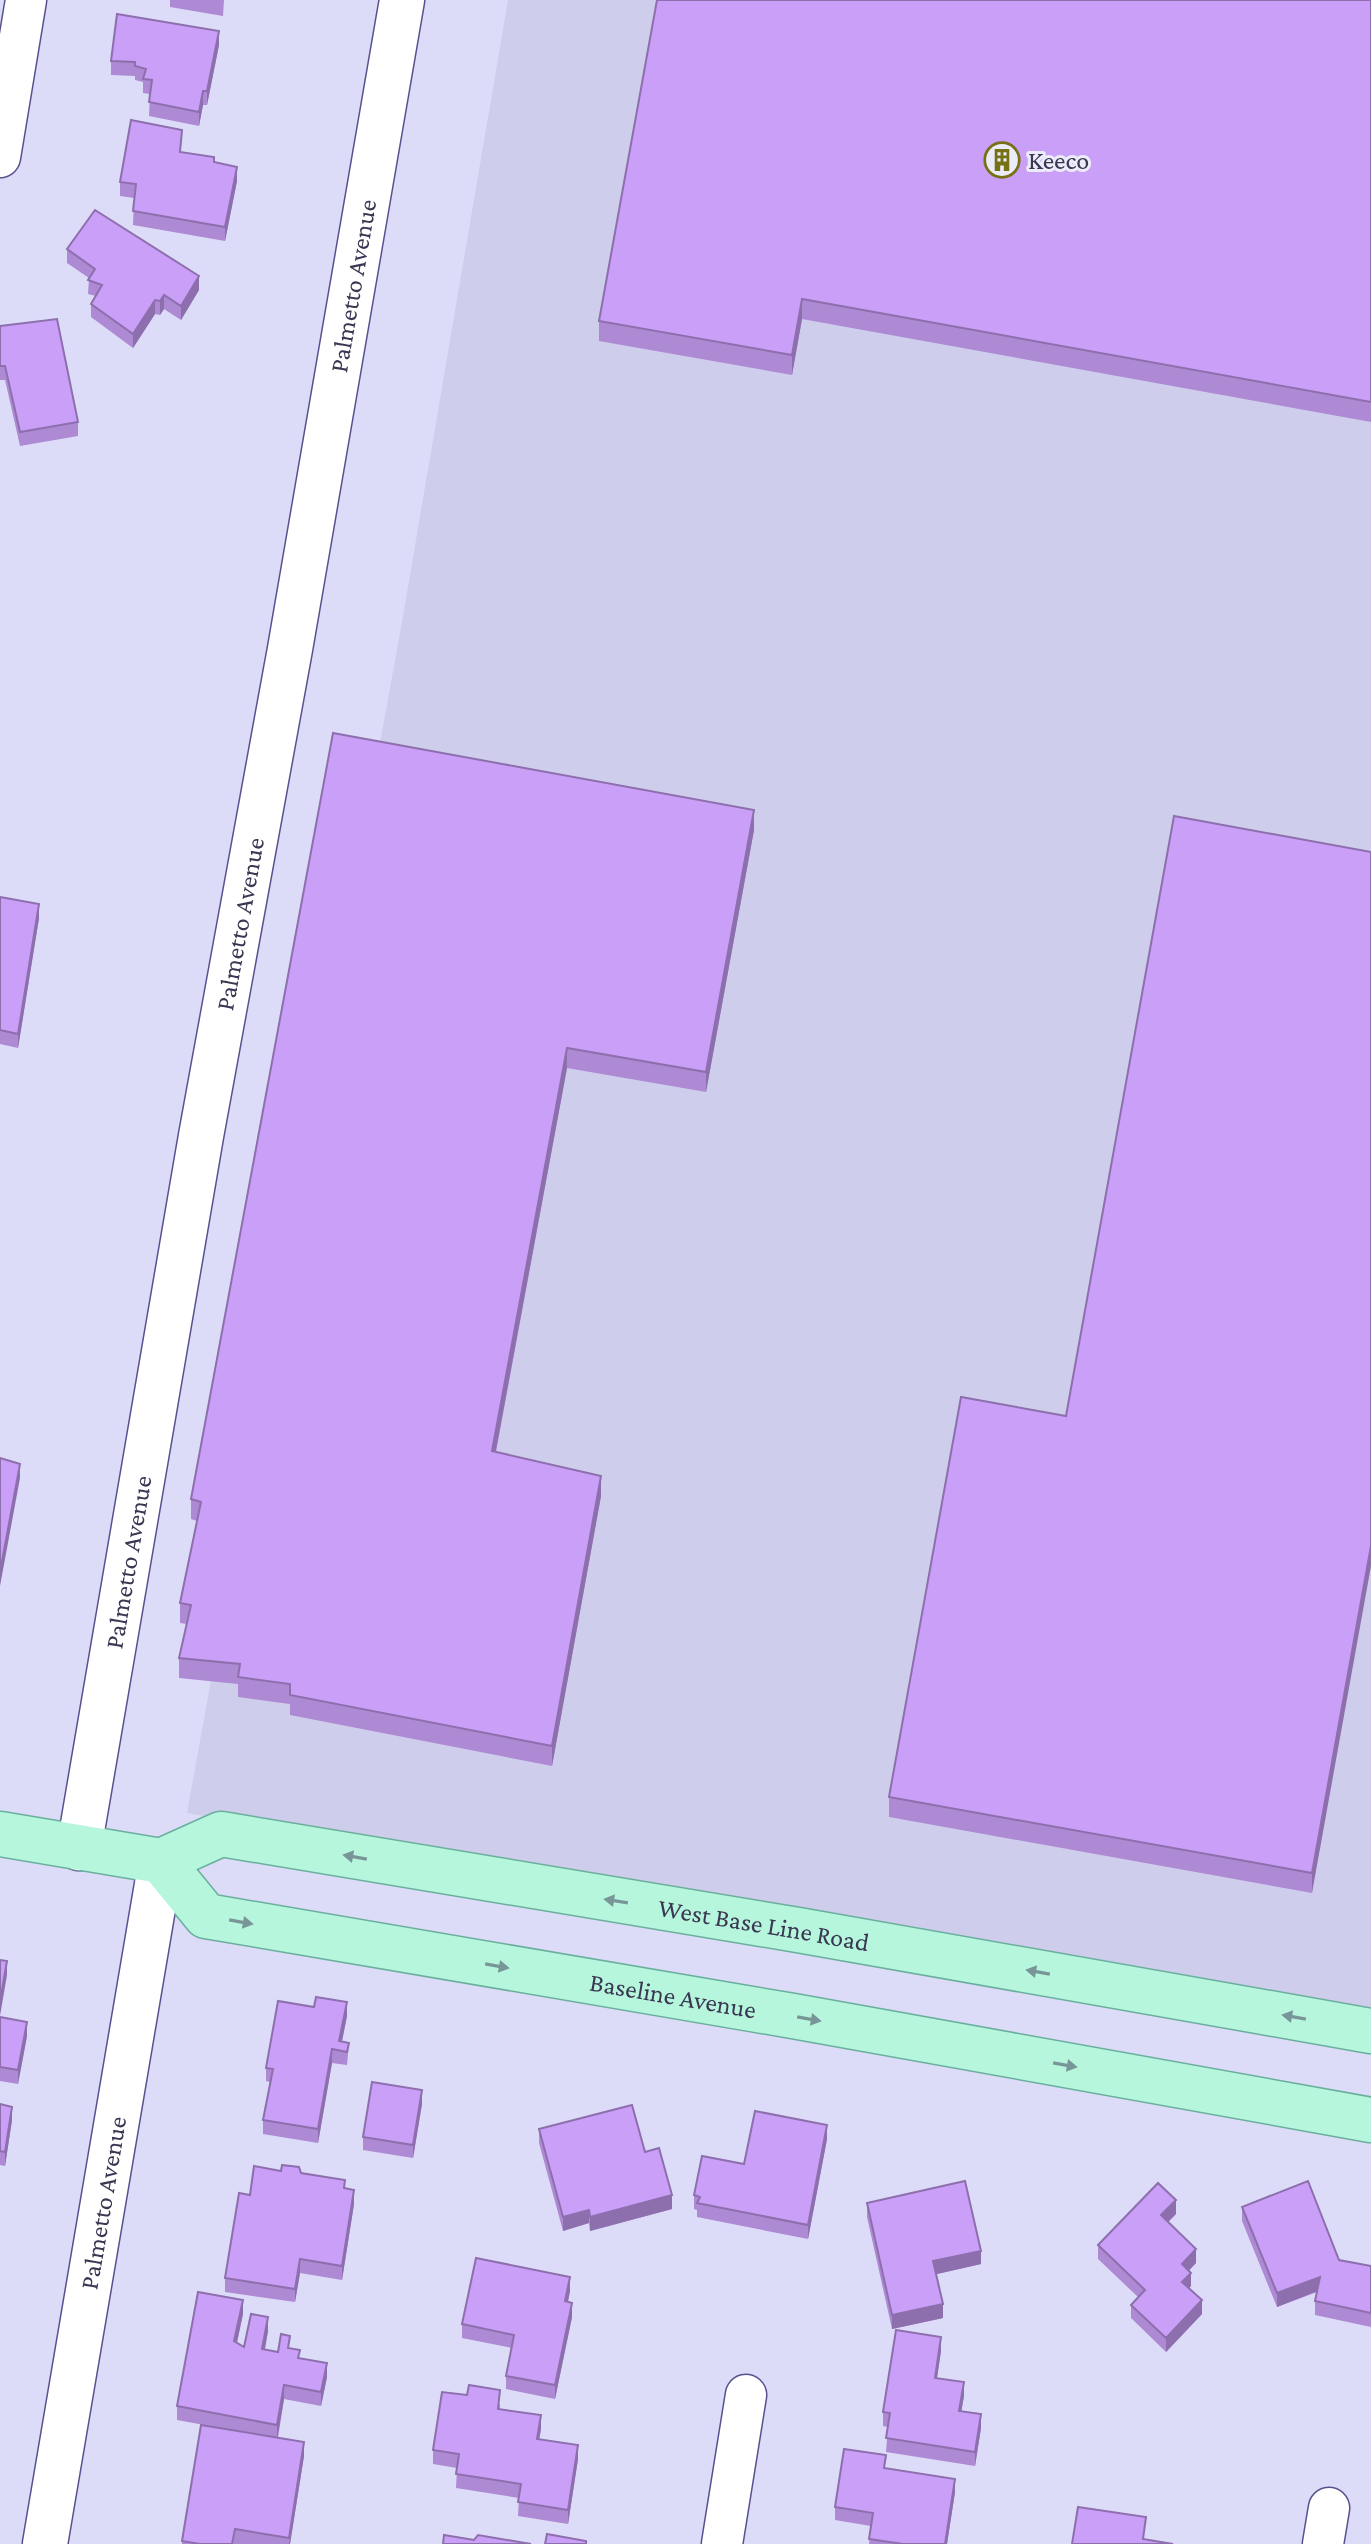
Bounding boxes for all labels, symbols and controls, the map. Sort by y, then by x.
building icon: Keeco [983,141,1021,179]
place label: Keeco [1028,146,1089,175]
street label: Palmetto Avenue [323,197,382,375]
street label: Palmetto Avenue [210,835,270,1013]
street label: Palmetto Avenue [99,1473,157,1651]
one-way arrow [343,1850,368,1863]
street label: West Base Line Road [656,1892,872,1957]
one-way arrow [603,1894,628,1906]
one-way arrow [229,1917,254,1929]
one-way arrow [485,1960,510,1972]
one-way arrow [1025,1965,1050,1978]
street label: Baseline Avenue [587,1967,758,2024]
one-way arrow [1281,2011,1306,2023]
one-way arrow [796,2013,821,2025]
one-way arrow [1052,2059,1077,2071]
street label: Palmetto Avenue [74,2114,132,2292]

